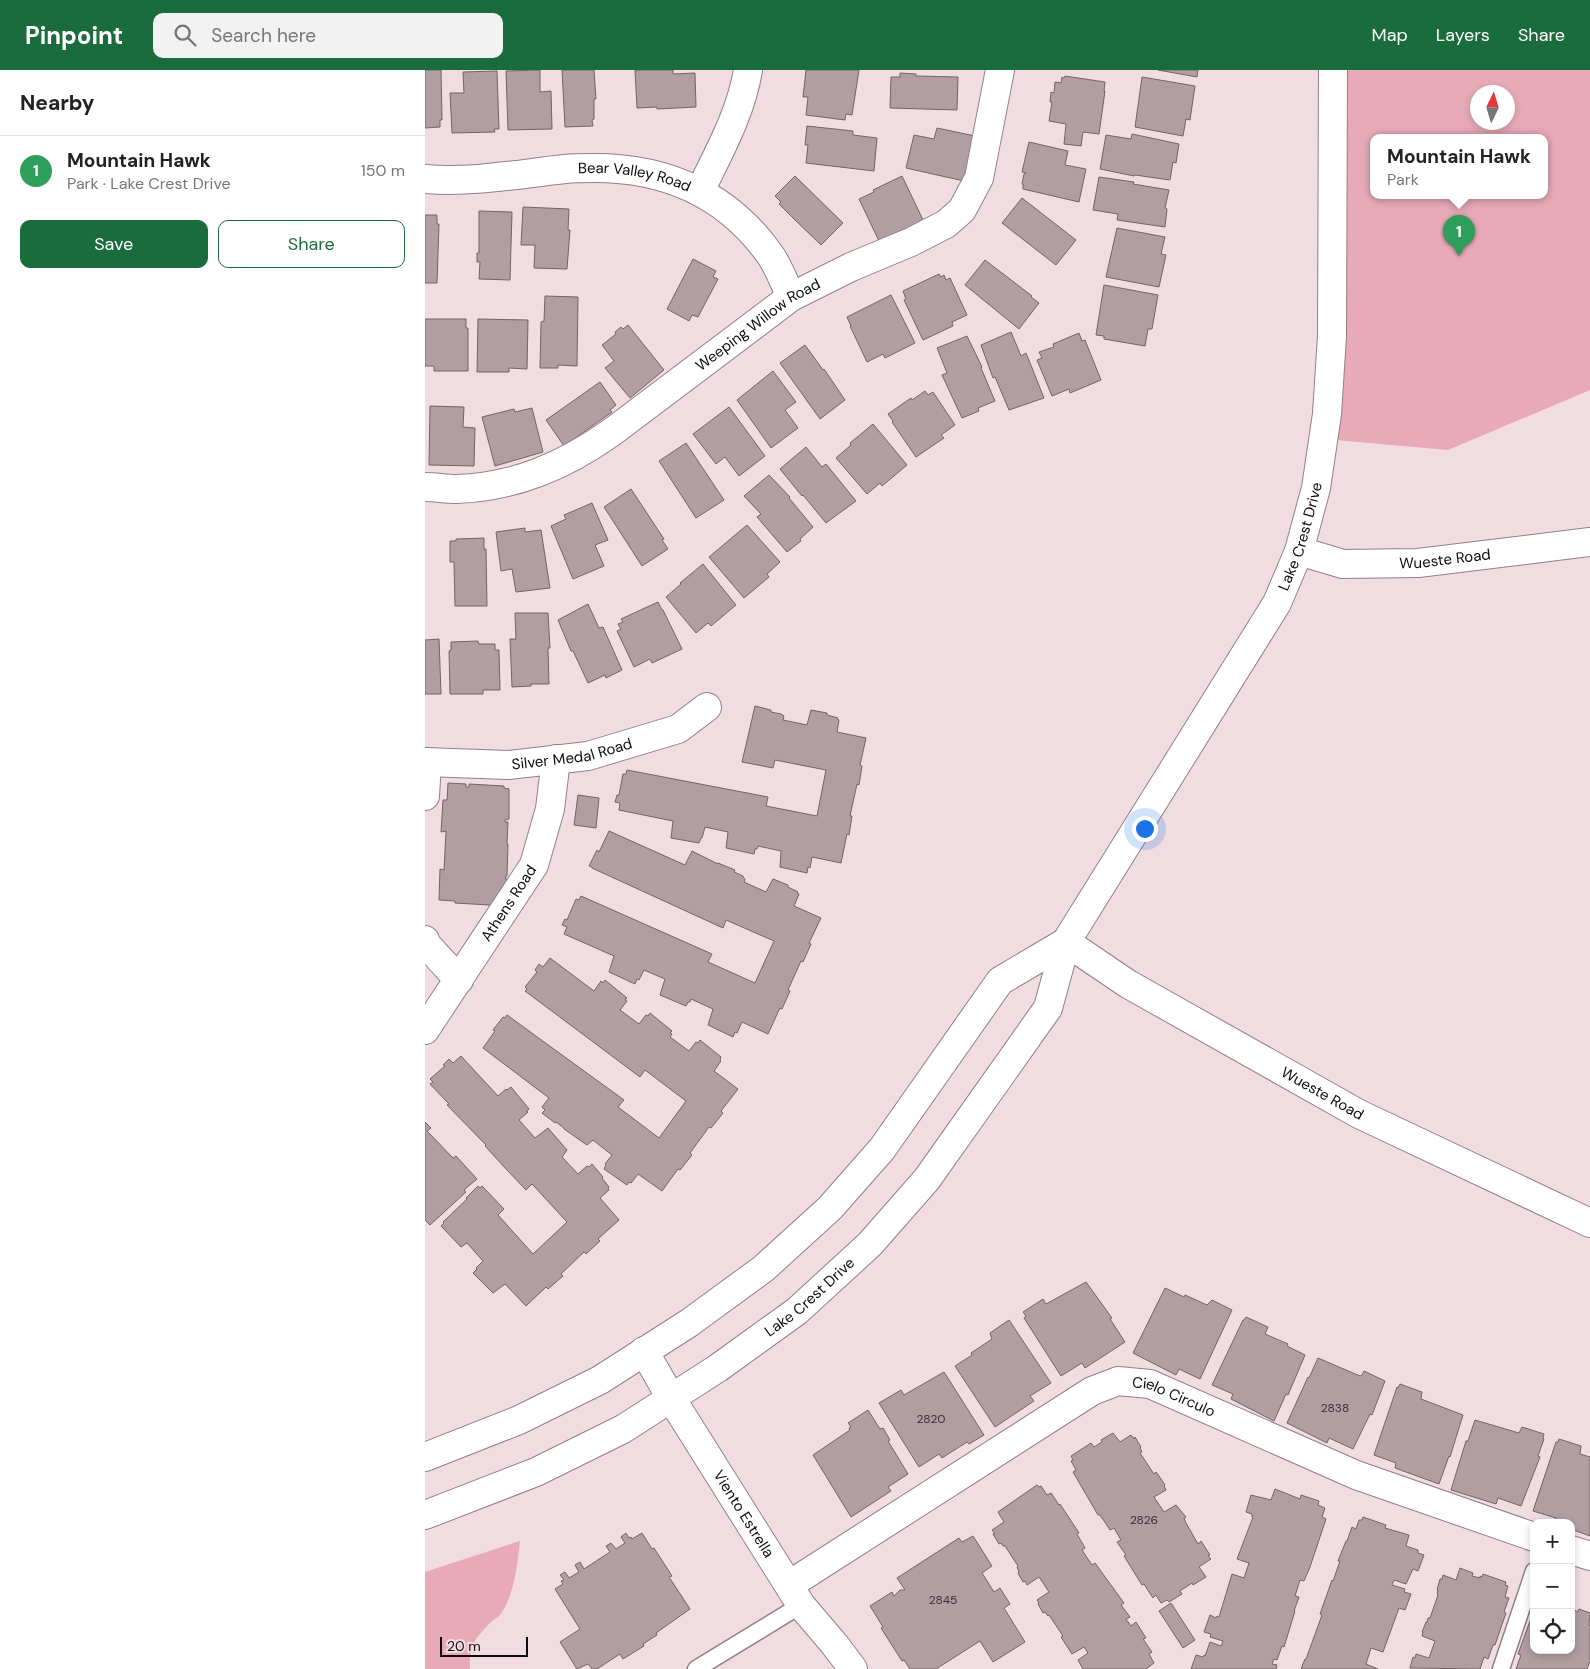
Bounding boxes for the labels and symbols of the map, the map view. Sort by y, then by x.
north arrow [1470,85,1515,130]
street label: Bear Valley Road [578,158,694,197]
pin: 1 [1443,215,1475,256]
street label: Weeping Willow Road [691,274,824,376]
street label: Lake Crest Drive [1273,481,1327,594]
street label: Wueste Road [1399,544,1492,573]
street label: Silver Medal Road [511,733,635,775]
your location [1132,816,1158,842]
street label: Athens Road [476,861,541,945]
street label: Wueste Road [1278,1062,1367,1125]
street label: Lake Crest Drive [760,1253,859,1341]
street label: Cielo Circulo [1131,1372,1218,1422]
house number: 2838 [1321,1400,1349,1416]
house number: 2820 [917,1411,945,1427]
street label: Viento Estrella [709,1466,779,1561]
house number: 2826 [1130,1512,1158,1528]
house number: 2845 [929,1592,957,1608]
scale bar [440,1634,527,1657]

